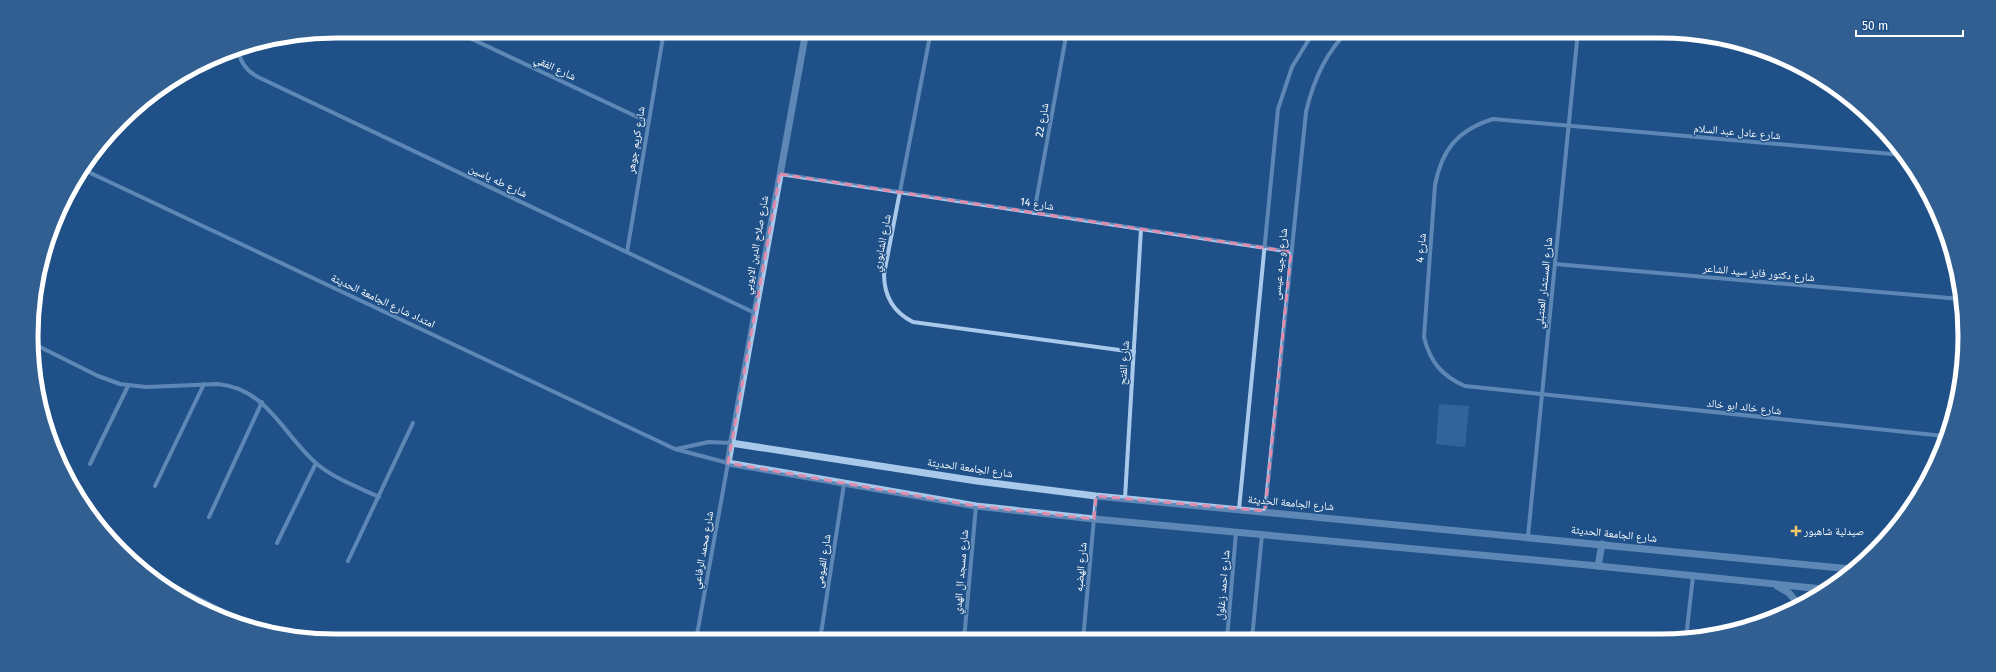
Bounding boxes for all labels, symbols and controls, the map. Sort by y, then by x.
scale bar [1856,12,1963,38]
text: 50 m [1862,19,1888,33]
street label: شارع الفقي [531,53,578,85]
street label: شارع 22 [1033,102,1051,138]
street label: شارع كريم جوهر [624,106,649,176]
street label: شارع عادل عبد السلام [1693,122,1781,142]
street label: شارع طه ياسين [467,162,529,200]
street label: شارع صلاح الدين الايوبي [741,195,773,296]
street label: شارع 14 [1019,195,1055,213]
street label: شارع الشابوري [870,213,896,273]
street label: شارع وجيه عيسى [1270,227,1290,301]
street label: شارع 4 [1413,233,1429,263]
street label: شارع المستشار العنتبلي [1533,237,1557,330]
street label: شارع دكتور فايز سيد الشاعر [1702,262,1815,284]
street label: امتداد شارع الجامعة الحديثة [329,271,437,331]
street label: شارع الفتح [1116,340,1132,386]
street label: شارع خالد ابو خالد [1706,397,1782,417]
street label: شارع الجامعة الحديثة [926,456,1014,480]
street label: شارع الجامعة الحديثة [1247,493,1335,513]
street label: شارع محمد الرفاعي [690,510,718,590]
street label: شارع الجامعة الحديثة [1570,523,1658,545]
place label: صيدلية شاهبور [1803,525,1864,538]
marker: صيدلية شاهبور [1791,526,1801,536]
street label: شارع مسجد ال الهدي [951,529,973,615]
street label: شارع الفيومى [812,533,834,589]
street label: شارع الهضبه [1072,542,1090,592]
street label: شارع احمد زغلول [1213,549,1233,621]

